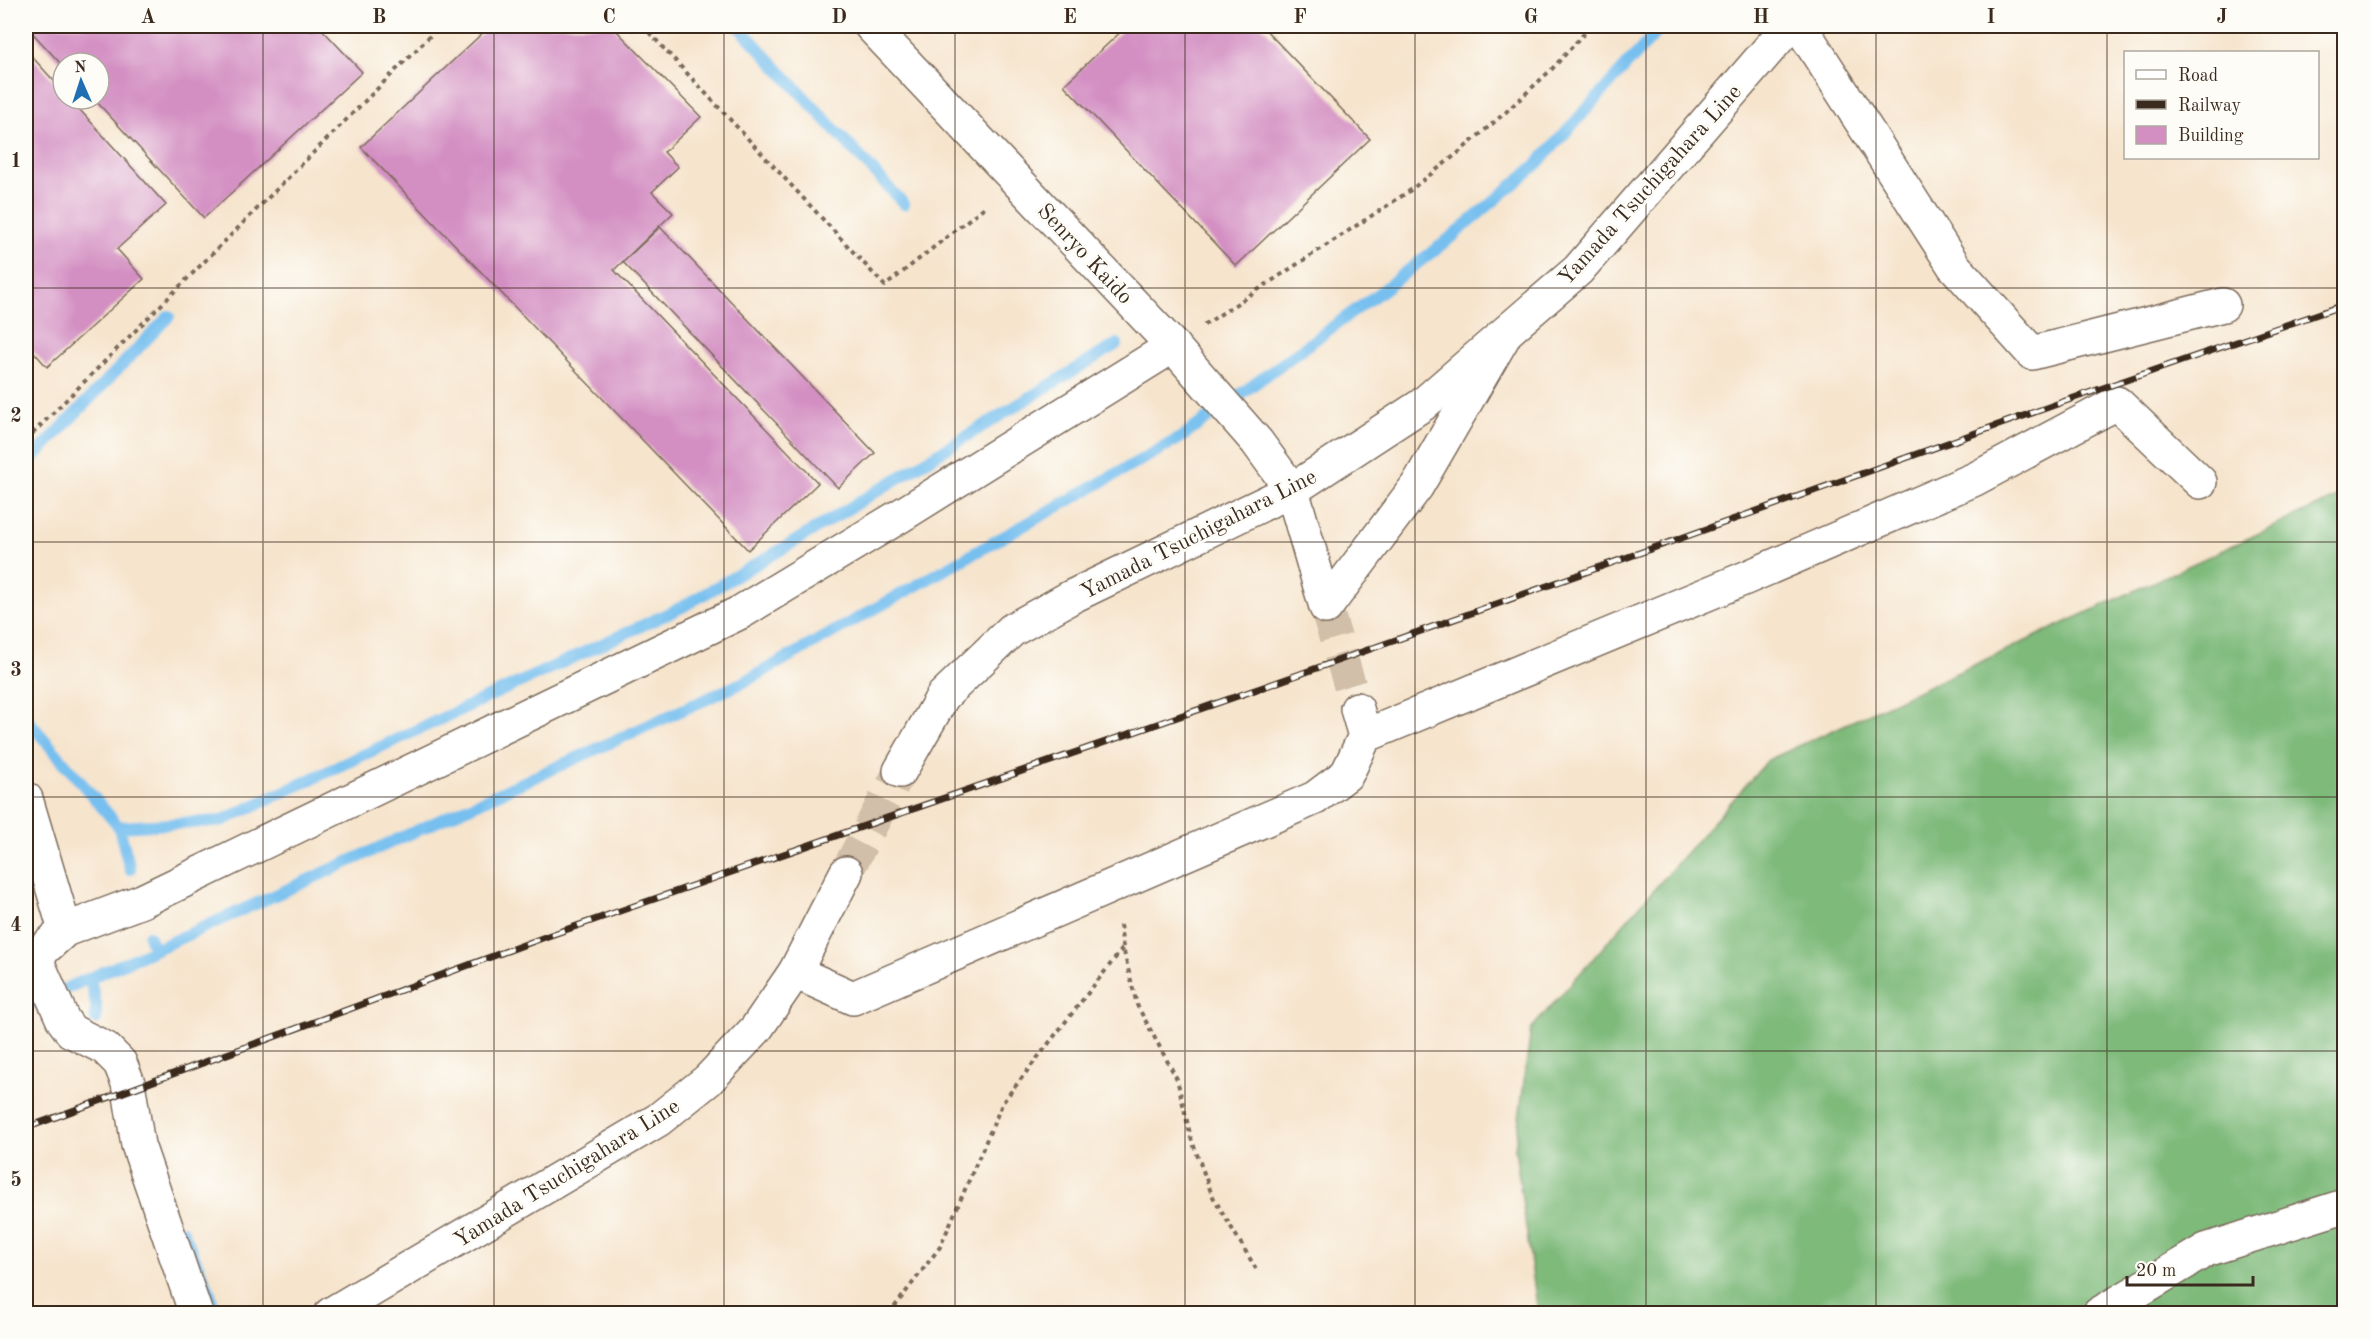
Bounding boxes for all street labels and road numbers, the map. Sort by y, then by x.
street label: Yamada Tsuchigahara Line [1555,81,1746,290]
street label: Senryo Kaido [1033,200,1136,309]
street label: Yamada Tsuchigahara Line [1078,466,1320,604]
street label: Yamada Tsuchigahara Line [450,1095,684,1252]

